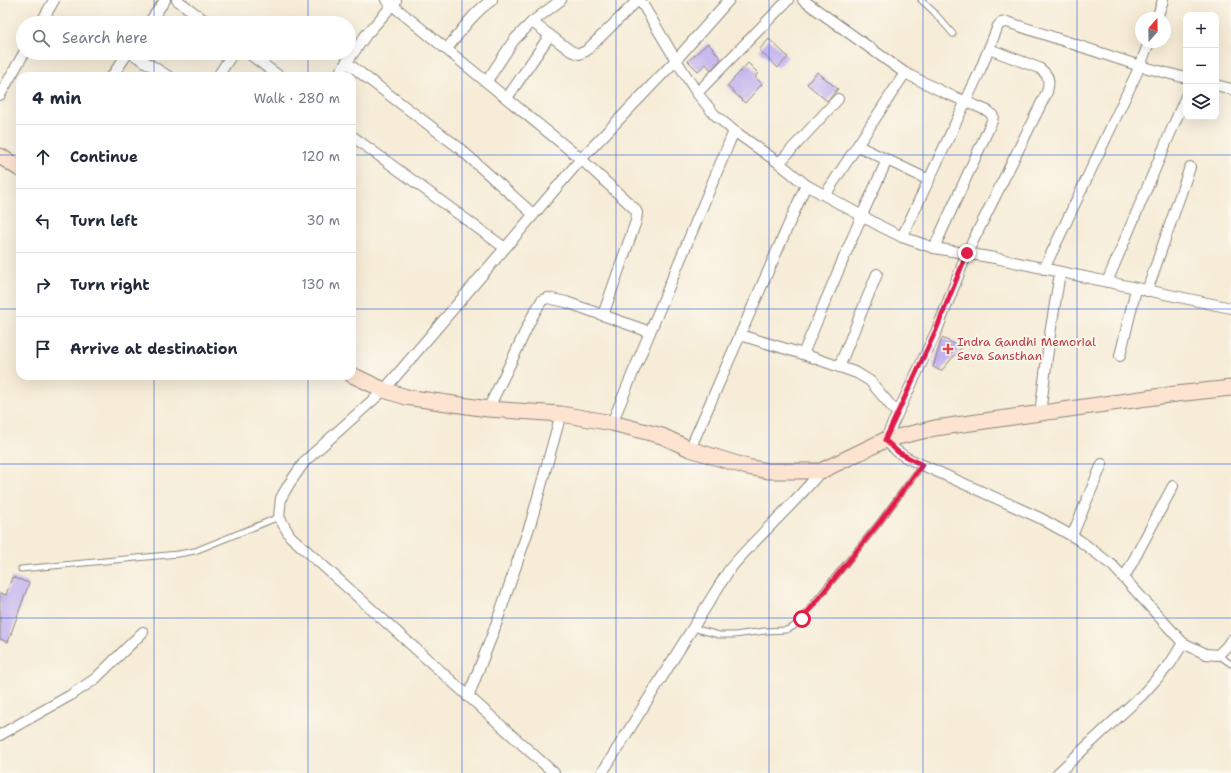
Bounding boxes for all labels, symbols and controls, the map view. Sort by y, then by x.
north arrow [1135,12,1171,48]
map controls [1183,12,1219,120]
button: + [1183,12,1219,48]
search box [16,16,356,60]
icon: search [30,27,52,49]
text: Search here [62,28,148,48]
button: − [1183,48,1219,84]
button: layers [1183,84,1219,120]
text: 4 min [32,87,82,109]
text: Walk · 280 m [254,90,340,107]
icon: ahead [32,146,54,168]
text: Continue [70,147,138,167]
text: 120 m [302,148,340,165]
icon: left [32,210,54,232]
text: Turn left [70,211,138,231]
text: 30 m [306,212,340,229]
route end [958,244,976,262]
icon: right [32,274,54,296]
text: Turn right [70,275,150,295]
text: 130 m [302,276,340,293]
place label: Indra Gandhi Memorial Seva Sansthan [957,334,1096,364]
icon: arrive [32,338,54,360]
text: Arrive at destination [70,339,238,359]
marker: Indra Gandhi Memorial Seva Sansthan [942,343,954,355]
route start [793,610,811,628]

